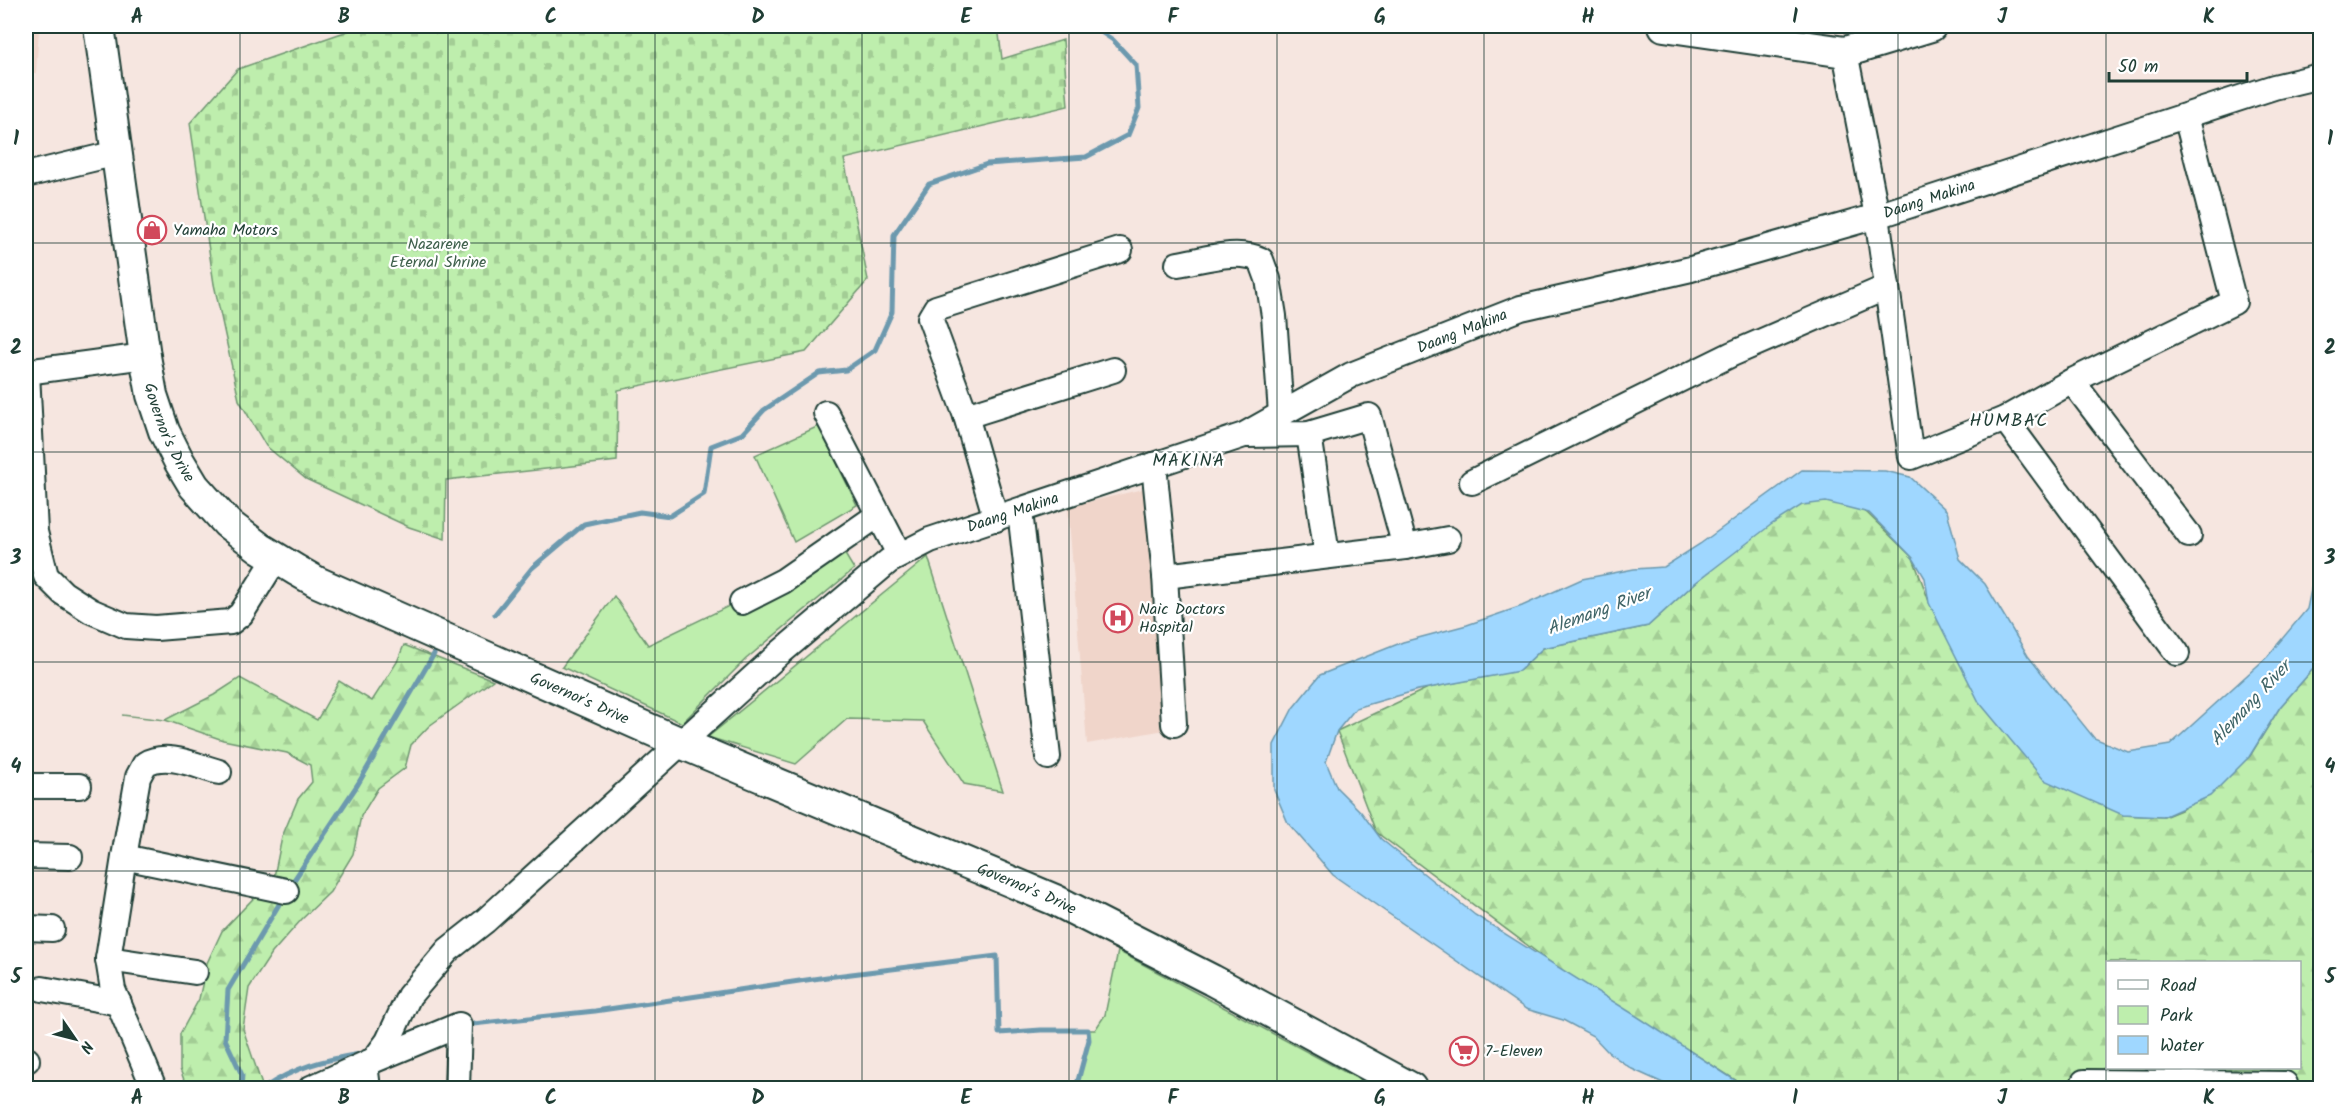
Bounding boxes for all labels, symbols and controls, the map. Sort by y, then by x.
text: A [131,2,143,34]
text: B [338,2,350,34]
text: C [545,2,557,34]
text: D [751,2,765,34]
text: E [960,2,972,34]
text: F [1168,2,1180,34]
text: G [1374,2,1386,34]
text: H [1581,2,1595,34]
text: I [1792,2,1798,34]
text: J [1997,2,2008,34]
text: K [2203,2,2215,34]
scale bar [2109,45,2247,83]
text: 50 m [2118,53,2158,82]
text: 1 [13,124,19,156]
text: 1 [2327,124,2333,156]
street label: Daang Makina [1880,172,1978,226]
shop icon: Yamaha Motors [136,214,168,246]
place label: Yamaha Motors [173,218,278,243]
park label: Nazarene Eternal Shrine [390,232,486,275]
street label: Daang Makina [1413,302,1511,360]
text: 2 [10,333,22,365]
text: 2 [2324,333,2336,365]
street label: Governor's Drive [138,381,201,487]
district label: HUMBAC [1969,407,2049,436]
district label: MAKINA [1152,447,1226,476]
street label: Daang Makina [963,485,1062,539]
text: 3 [10,543,22,575]
text: 3 [2324,543,2336,575]
water label: Alemang River [1543,579,1659,644]
place label: Naic Doctors Hospital [1139,597,1225,640]
hospital icon: Naic Doctors Hospital [1102,602,1134,634]
water label: Alemang River [2204,652,2301,753]
street label: Governor's Drive [526,665,633,731]
text: 4 [11,752,22,784]
text: 4 [2325,752,2336,784]
street label: Governor's Drive [973,856,1081,921]
legend [2106,961,2301,1069]
text: 5 [10,962,23,994]
text: 5 [2324,962,2337,994]
text: Road [2160,972,2197,1001]
text: Park [2160,1002,2193,1031]
north arrow [45,1009,105,1069]
text: Water [2160,1032,2205,1061]
text: N [73,1035,99,1058]
supermarket icon: 7-Eleven [1448,1035,1480,1067]
place label: 7-Eleven [1485,1039,1543,1064]
text: A [131,1083,143,1114]
text: B [338,1083,350,1114]
text: C [545,1083,557,1114]
text: D [751,1083,765,1114]
text: E [960,1083,972,1114]
text: F [1168,1083,1180,1114]
text: G [1374,1083,1386,1114]
text: H [1581,1083,1595,1114]
text: I [1792,1083,1798,1114]
text: J [1997,1083,2008,1114]
text: K [2203,1083,2215,1114]

